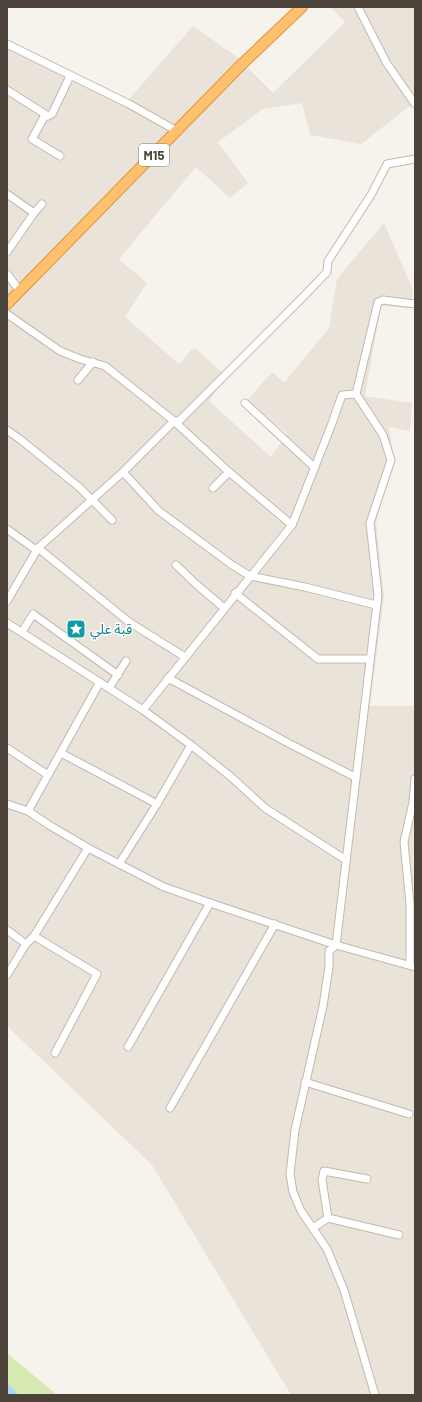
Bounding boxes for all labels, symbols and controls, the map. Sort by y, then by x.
road number: M15 [139,144,169,166]
place icon: قبة علي [65,618,87,640]
place label: قبة علي [90,620,132,640]

